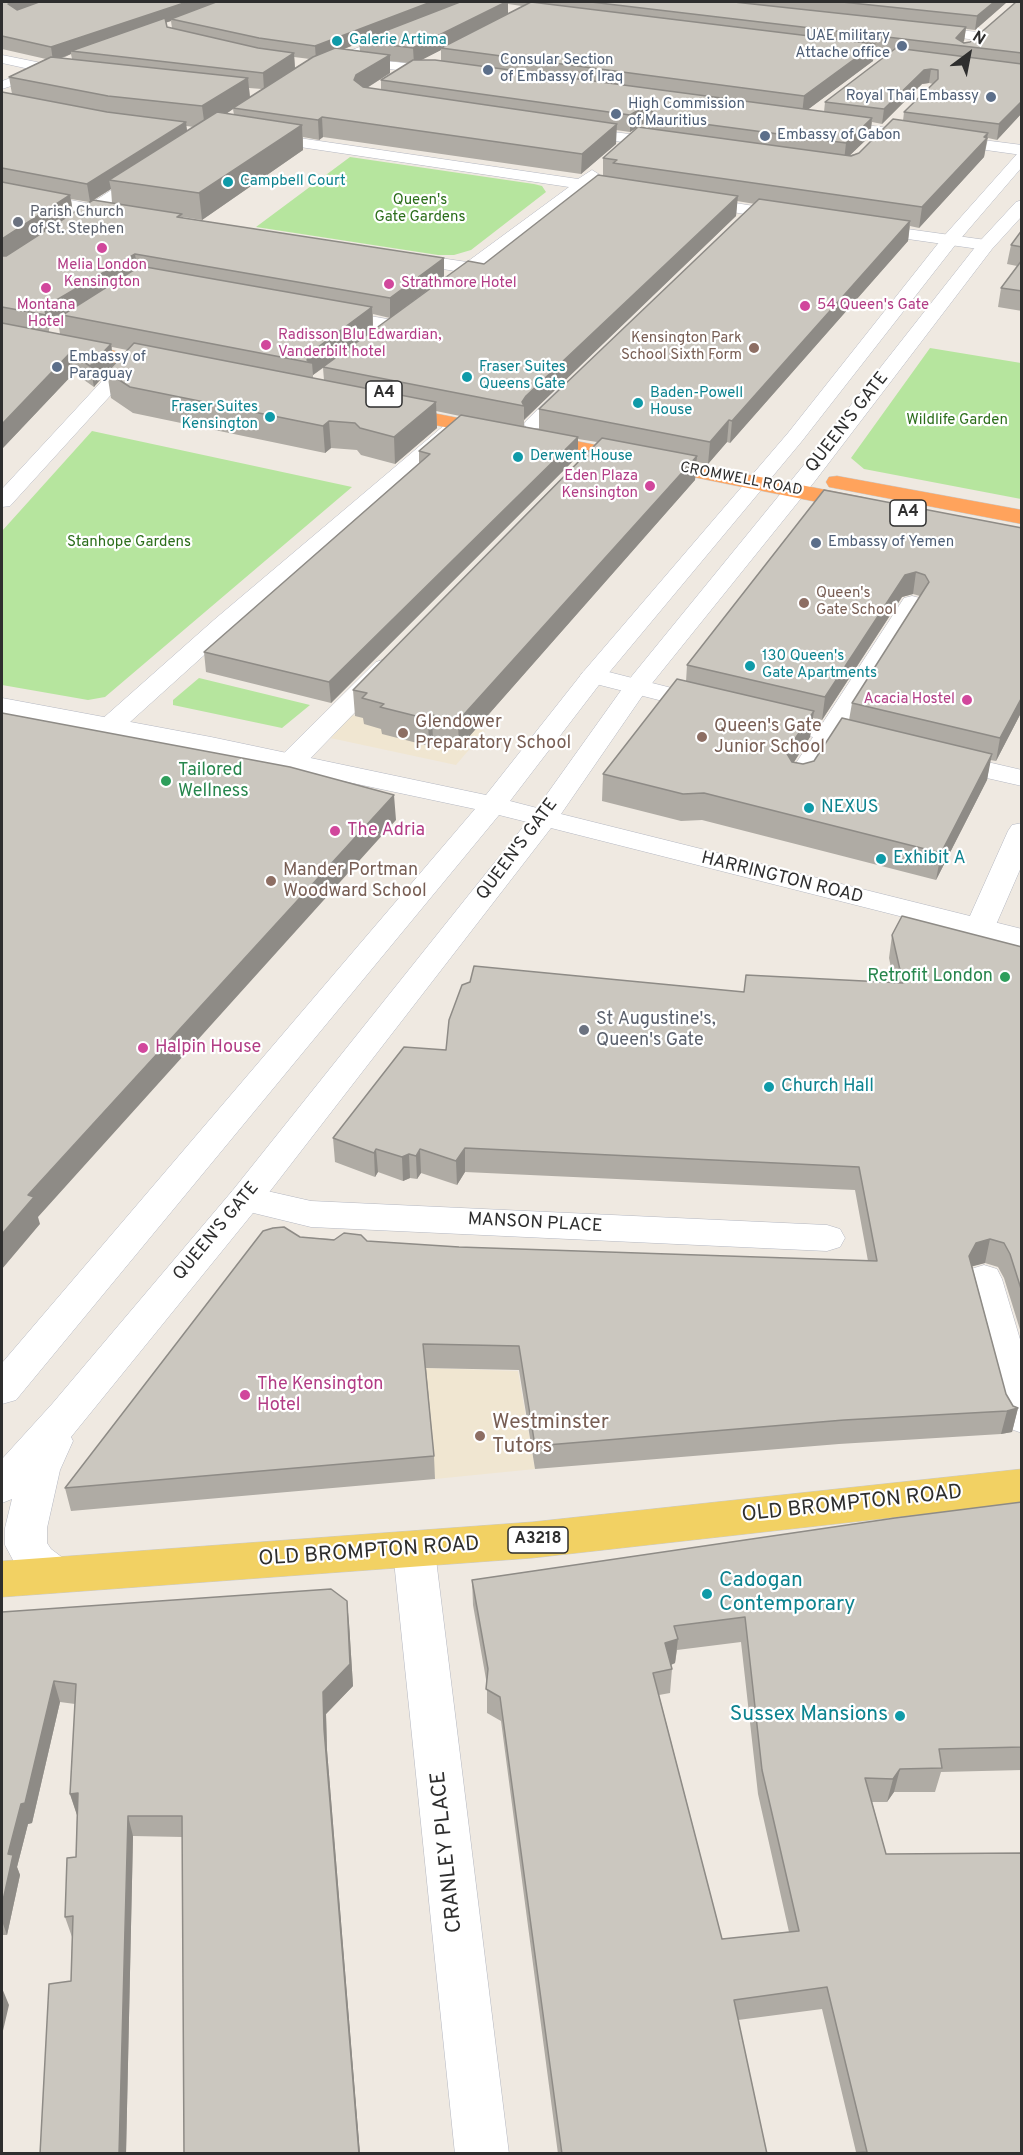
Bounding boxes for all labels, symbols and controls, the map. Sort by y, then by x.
north arrow [939,24,999,84]
text: N [968,27,989,50]
place label: UAE military Attache office [795,28,890,63]
place label: Galerie Artima [349,32,447,50]
marker: Galerie Artima [330,34,344,48]
marker: UAE military Attache office [895,39,909,53]
place label: Consular Section of Embassy of Iraq [500,52,623,87]
marker: Consular Section of Embassy of Iraq [481,63,495,77]
place label: Royal Thai Embassy [846,88,979,106]
marker: Royal Thai Embassy [984,90,998,104]
place label: High Commission of Mauritius [628,96,745,131]
marker: High Commission of Mauritius [609,107,623,121]
place label: Embassy of Gabon [777,127,901,145]
marker: Embassy of Gabon [758,129,772,143]
place label: Campbell Court [240,173,346,191]
marker: Campbell Court [221,175,235,189]
park label: Queen's Gate Gardens [374,192,466,227]
place label: Parish Church of St. Stephen [30,204,124,239]
marker: Parish Church of St. Stephen [11,215,25,229]
marker: Melia London Kensington [95,241,109,255]
place label: Melia London Kensington [57,257,147,292]
place label: Strathmore Hotel [401,275,517,293]
marker: Strathmore Hotel [382,277,396,291]
marker: Montana Hotel [39,281,53,295]
place label: Montana Hotel [17,297,75,332]
place label: 54 Queen's Gate [817,297,929,315]
marker: 54 Queen's Gate [798,299,812,313]
place label: Radisson Blu Edwardian, Vanderbilt hotel [278,327,442,362]
place label: Kensington Park School Sixth Form [621,330,742,365]
marker: Radisson Blu Edwardian, Vanderbilt hotel [259,338,273,352]
marker: Kensington Park School Sixth Form [747,341,761,355]
place label: Embassy of Paraguay [69,349,146,384]
place label: Fraser Suites Queens Gate [479,359,566,394]
marker: Embassy of Paraguay [50,360,64,374]
street label: QUEEN'S GATE [802,368,894,478]
marker: Fraser Suites Queens Gate [460,370,474,384]
road number: A4 [366,381,402,407]
place label: Baden-Powell House [650,385,743,420]
marker: Baden-Powell House [631,396,645,410]
place label: Fraser Suites Kensington [171,399,258,434]
marker: Fraser Suites Kensington [263,410,277,424]
park label: Wildlife Garden [906,412,1008,430]
place label: Derwent House [530,448,633,466]
marker: Derwent House [511,450,525,464]
street label: CROMWELL ROAD [678,459,804,501]
place label: Eden Plaza Kensington [562,468,638,503]
marker: Eden Plaza Kensington [643,479,657,493]
road number: A4 [890,500,926,526]
park label: Stanhope Gardens [67,534,191,552]
place label: Embassy of Yemen [828,534,954,552]
marker: Embassy of Yemen [809,536,823,550]
place label: Queen's Gate School [816,585,897,620]
marker: Queen's Gate School [797,596,811,610]
place label: 130 Queen's Gate Apartments [762,648,877,683]
marker: 130 Queen's Gate Apartments [743,659,757,673]
place label: Acacia Hostel [864,691,955,709]
marker: Acacia Hostel [960,693,974,707]
place label: Glendower Preparatory School [415,712,571,754]
place label: Queen's Gate Junior School [714,716,825,758]
marker: Glendower Preparatory School [396,726,410,740]
marker: Queen's Gate Junior School [695,730,709,744]
place label: Tailored Wellness [178,760,249,802]
marker: Tailored Wellness [159,774,173,788]
street label: QUEEN'S GATE [473,795,563,905]
place label: NEXUS [821,797,878,819]
marker: NEXUS [802,801,816,815]
place label: The Adria [347,820,425,842]
marker: The Adria [328,824,342,838]
street label: HARRINGTON ROAD [699,848,865,910]
place label: Exhibit A [893,848,966,870]
marker: Exhibit A [874,852,888,866]
place label: Mander Portman Woodward School [283,860,427,902]
marker: Mander Portman Woodward School [264,874,278,888]
place label: Retrofit London [867,966,993,988]
marker: Retrofit London [998,970,1012,984]
place label: St Augustine's, Queen's Gate [596,1009,716,1052]
marker: St Augustine's, Queen's Gate [577,1023,591,1037]
place label: Halpin House [155,1037,261,1059]
marker: Halpin House [136,1041,150,1055]
place label: Church Hall [781,1076,874,1098]
marker: Church Hall [762,1080,776,1094]
street label: QUEEN'S GATE [170,1178,264,1286]
street label: MANSON PLACE [467,1210,603,1238]
place label: The Kensington Hotel [257,1374,384,1416]
marker: The Kensington Hotel [238,1388,252,1402]
place label: Westminster Tutors [492,1411,609,1461]
marker: Westminster Tutors [473,1429,487,1443]
street label: OLD BROMPTON ROAD [740,1481,964,1529]
road number: A3218 [508,1527,568,1553]
street label: OLD BROMPTON ROAD [258,1533,480,1573]
place label: Cadogan Contemporary [719,1569,855,1619]
marker: Cadogan Contemporary [700,1587,714,1601]
place label: Sussex Mansions [730,1703,888,1729]
marker: Sussex Mansions [893,1709,907,1723]
street label: CRANLEY PLACE [427,1770,469,1934]

